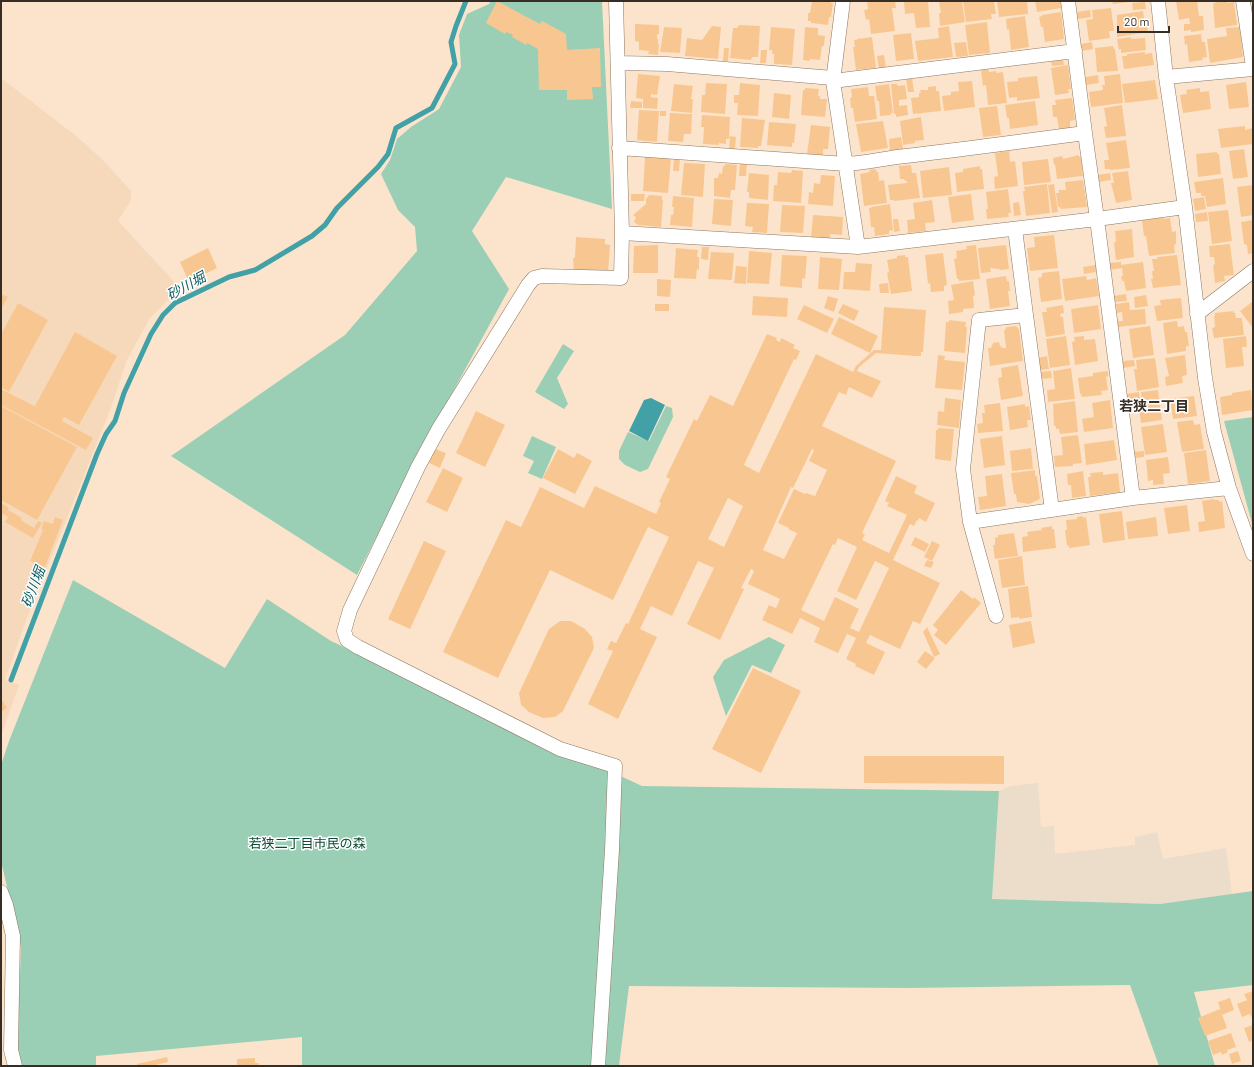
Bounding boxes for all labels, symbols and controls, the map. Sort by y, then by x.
scale bar [1118,8,1169,34]
text: 20 m [1124,14,1150,28]
water label: 砂川堀 [163,267,210,303]
district label: 若狭二丁目 [1119,397,1189,414]
water label: 砂川堀 [17,562,49,609]
park label: 若狭二丁目市民の森 [248,835,366,851]

